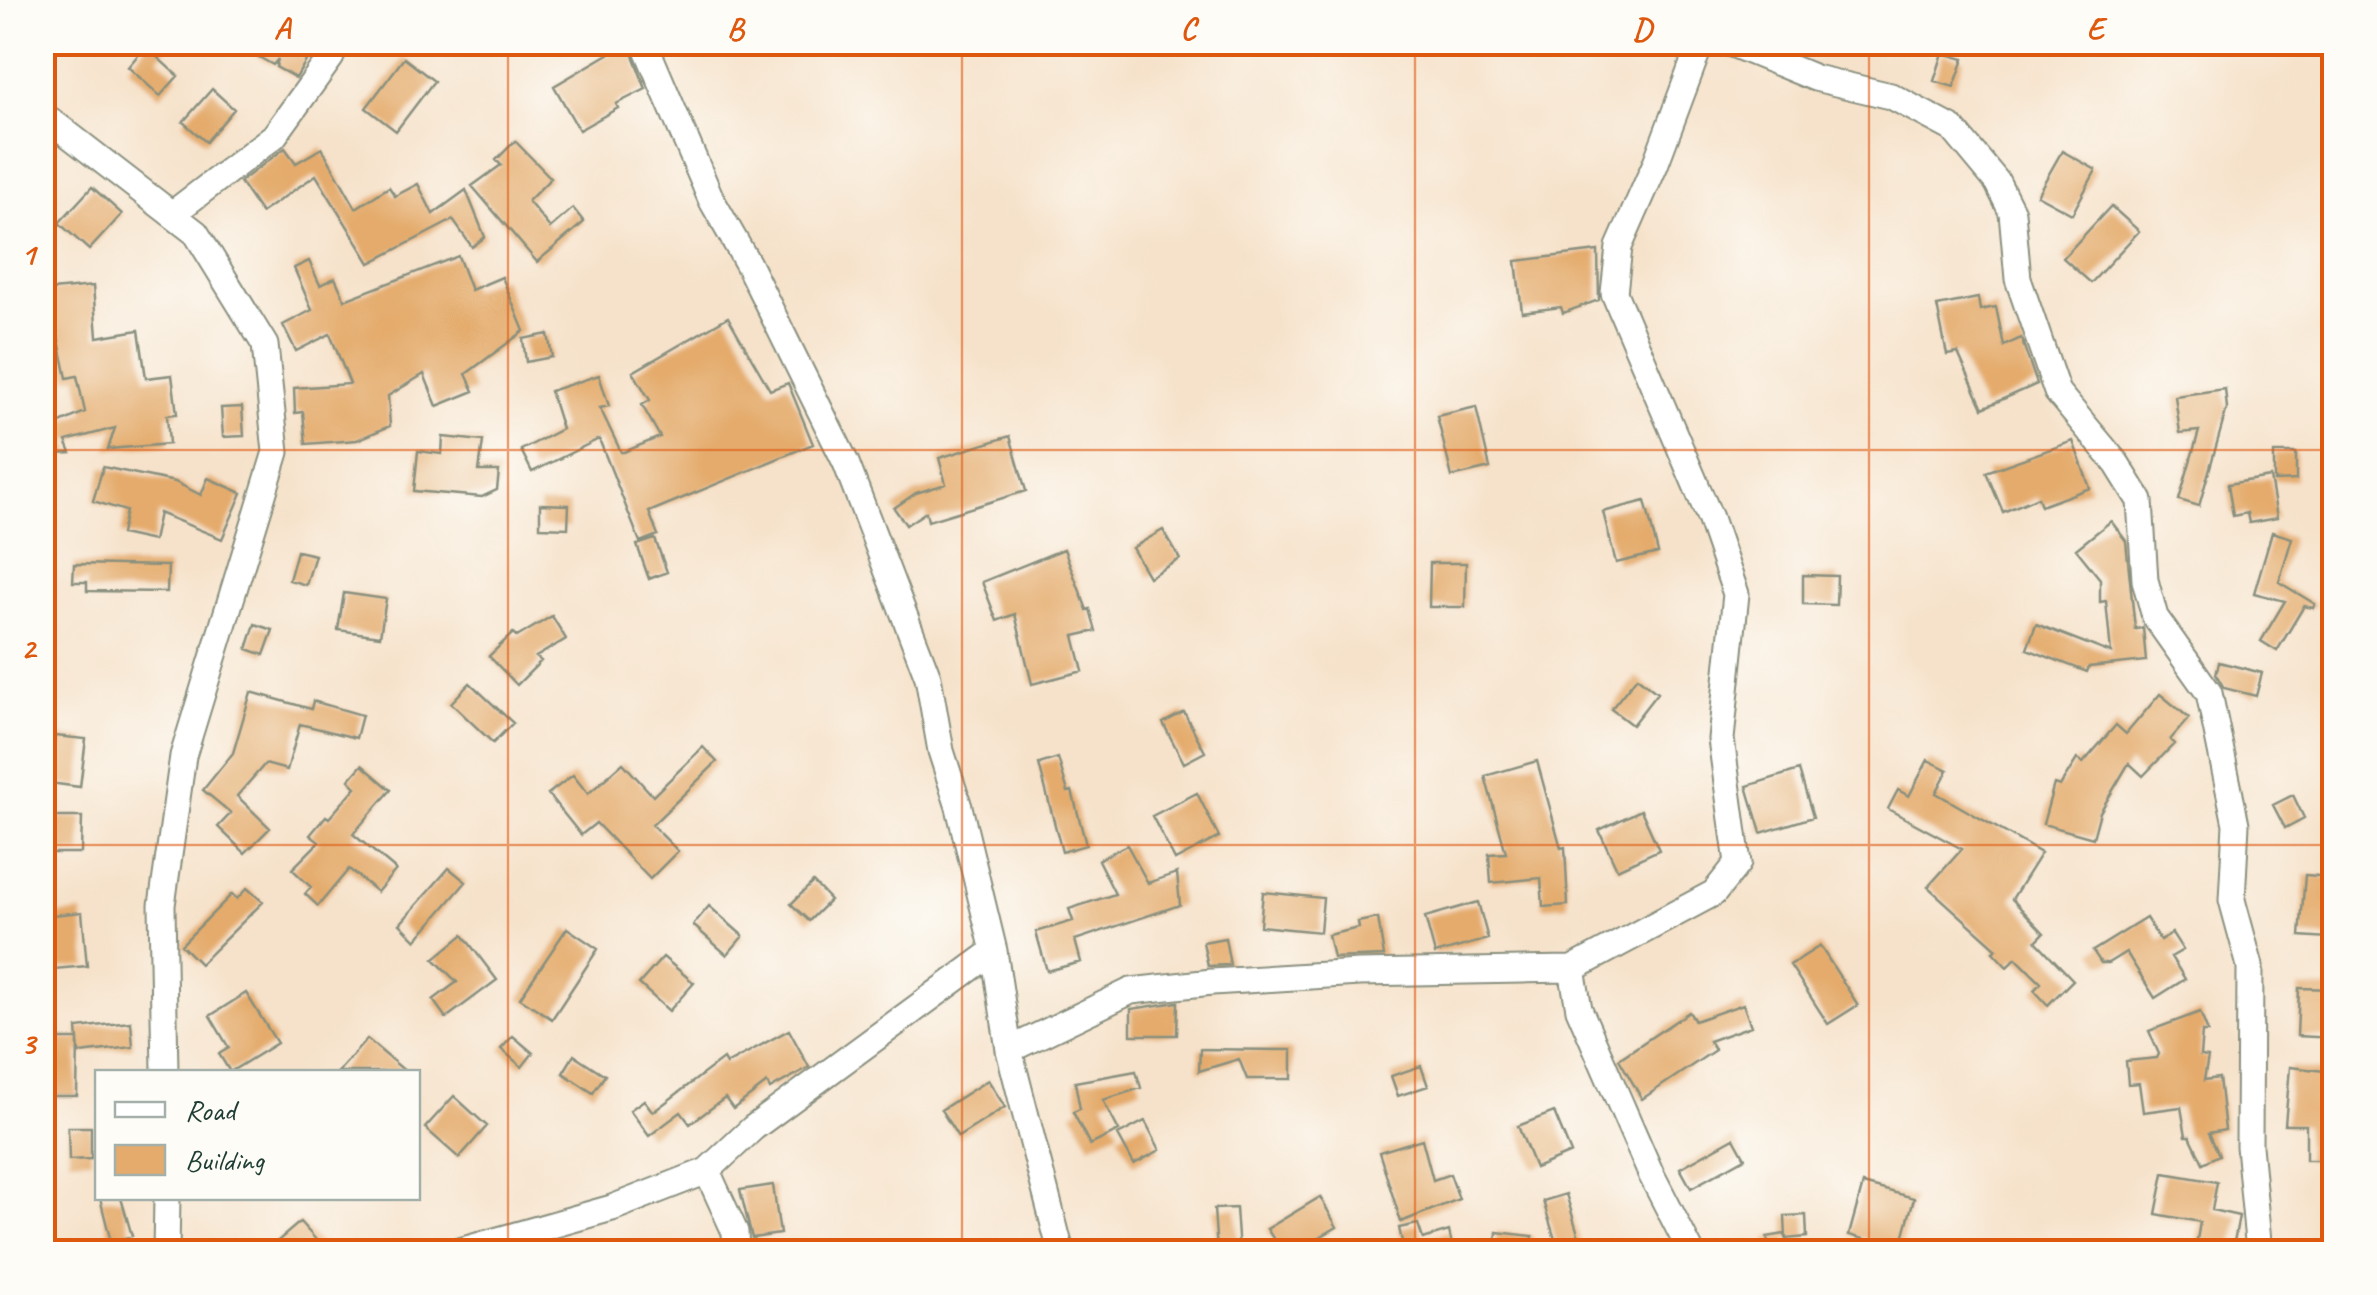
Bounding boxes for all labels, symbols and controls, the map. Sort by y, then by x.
text: A [274,8,293,49]
text: B [727,8,746,49]
text: C [1180,8,1200,49]
text: D [1633,8,1655,49]
text: E [2086,8,2108,49]
text: 1 [21,233,39,274]
text: 2 [21,628,38,669]
text: 3 [21,1023,38,1064]
legend [95,1070,420,1200]
text: Road [185,1091,239,1129]
text: Building [185,1141,265,1179]

